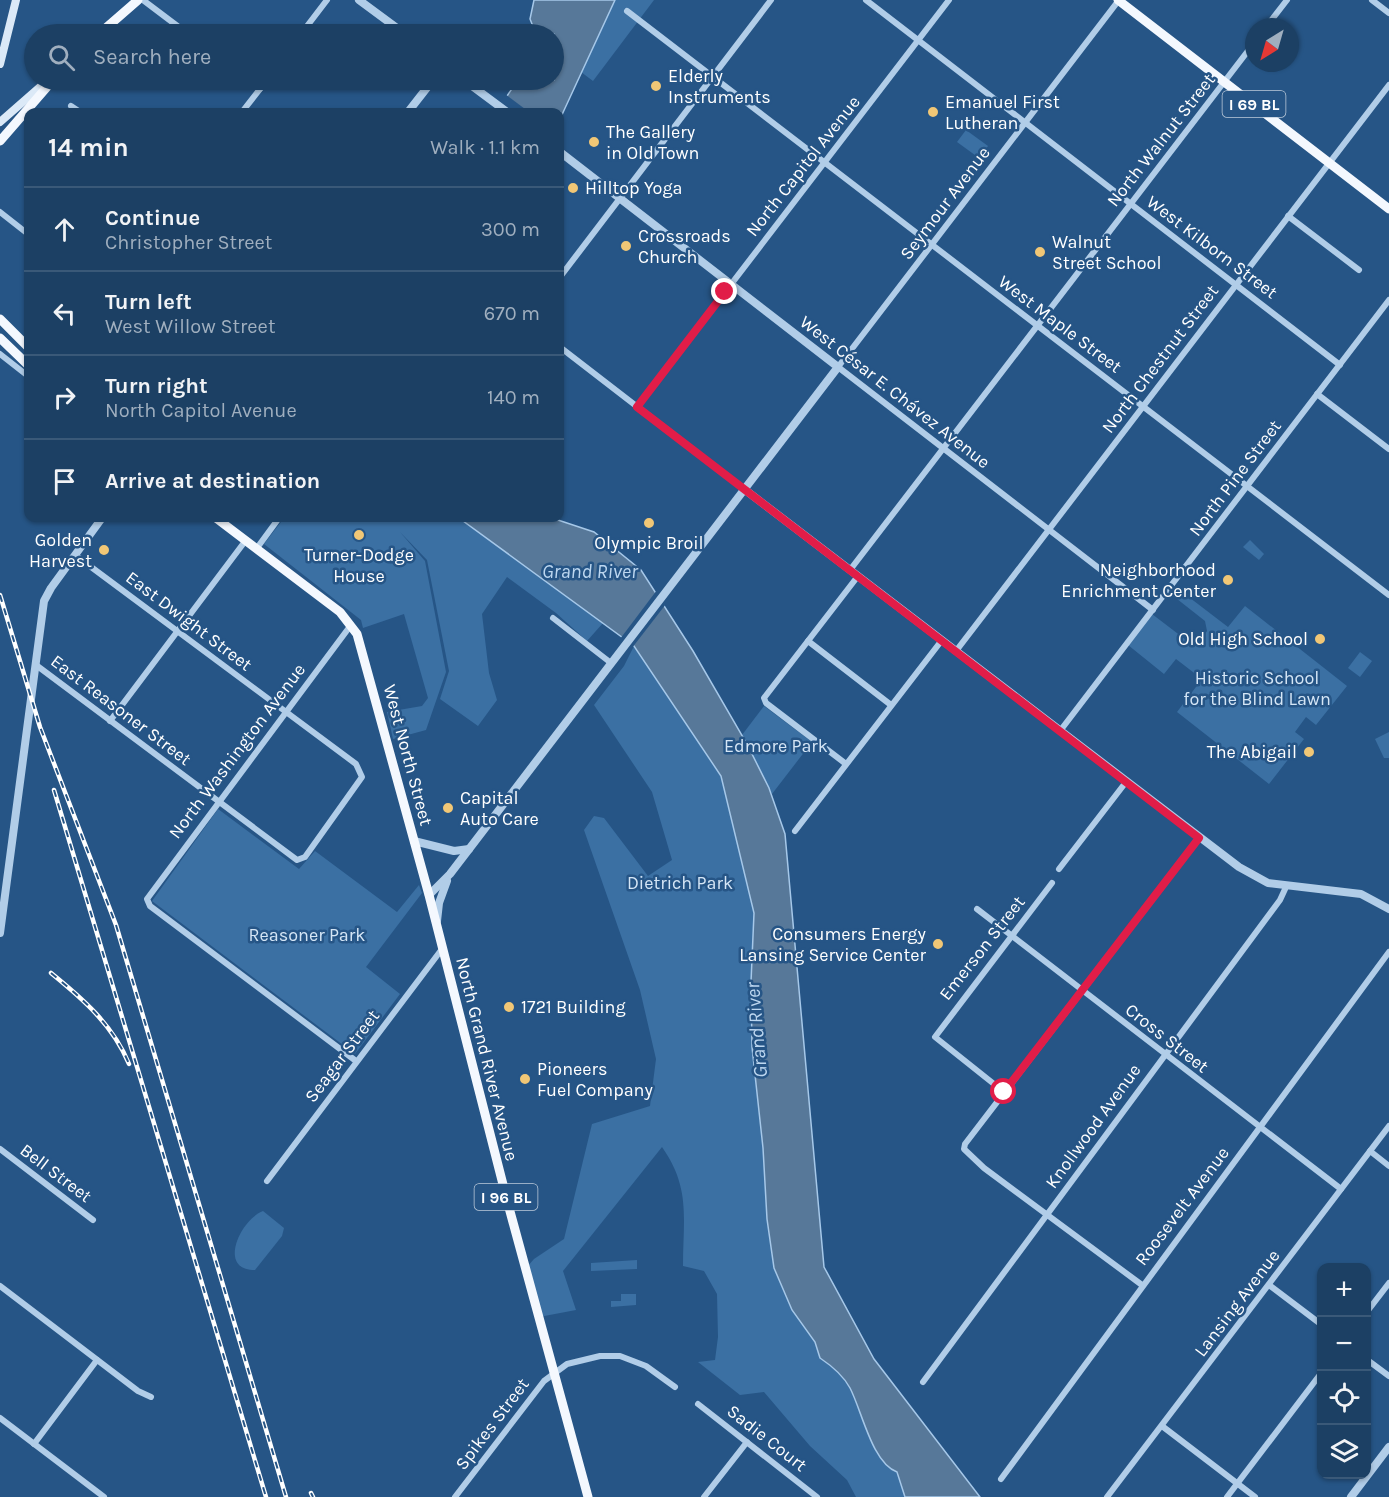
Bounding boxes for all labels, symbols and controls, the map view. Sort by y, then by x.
north arrow [1245,18,1299,72]
search box [24,24,564,90]
icon: search [45,41,78,74]
text: Search here [93,44,211,70]
place label: Elderly Instruments [668,65,771,108]
street label: North Walnut Street [1102,69,1220,211]
marker: Elderly Instruments [649,79,663,93]
street label: North Capitol Avenue [741,91,865,241]
place label: Emanuel First Lutheran [945,91,1060,134]
road number: I 69 BL [1222,91,1286,117]
marker: Emanuel First Lutheran [926,105,940,119]
place label: The Gallery in Old Town [606,121,699,164]
text: 14 min [48,132,129,163]
marker: The Gallery in Old Town [587,135,601,149]
text: Walk · 1.1 km [430,136,540,159]
street label: Seymour Avenue [895,142,995,264]
place label: Hilltop Yoga [585,177,683,199]
marker: Hilltop Yoga [566,181,580,195]
street label: West Kilborn Street [1142,191,1282,304]
text: Continue [105,205,200,231]
icon: ahead [48,213,81,246]
text: 300 m [481,218,540,241]
place label: Crossroads Church [638,225,731,268]
text: Christopher Street [105,231,272,254]
place label: Walnut Street School [1052,231,1161,274]
marker: Crossroads Church [619,239,633,253]
marker: Walnut Street School [1033,245,1047,259]
street label: West Maple Street [994,270,1126,378]
route end [711,278,737,304]
street label: North Chestnut Street [1097,280,1223,438]
text: Turn left [105,289,192,315]
icon: left [48,297,81,330]
text: 670 m [484,302,540,325]
street label: West César E. Chávez Avenue [795,311,995,473]
text: West Willow Street [105,315,275,338]
text: Turn right [105,373,208,399]
icon: right [48,381,81,414]
text: 140 m [487,386,540,409]
text: North Capitol Avenue [105,399,297,422]
street label: North Pine Street [1184,415,1286,540]
icon: arrive [48,465,81,498]
text: Arrive at destination [105,468,320,494]
marker: Olympic Broil [642,516,656,530]
marker: Turner-Dodge House [352,528,366,542]
place label: Golden Harvest [29,529,92,572]
place label: Olympic Broil [594,532,704,554]
marker: Golden Harvest [97,543,111,557]
place label: Turner-Dodge House [304,544,414,587]
place label: Neighborhood Enrichment Center [1061,559,1216,602]
water label: Grand River [542,560,639,583]
street label: East Dwight Street [122,566,257,676]
marker: Neighborhood Enrichment Center [1221,573,1235,587]
place label: Old High School [1178,628,1308,650]
marker: Old High School [1313,632,1327,646]
street label: East Reasoner Street [46,650,196,770]
street label: North Washington Avenue [164,659,310,843]
park label: Historic School for the Blind Lawn [1183,667,1331,710]
street label: West North Street [379,682,437,828]
park label: Edmore Park [724,735,828,757]
place label: The Abigail [1207,741,1297,763]
marker: The Abigail [1302,745,1316,759]
place label: Capital Auto Care [460,787,539,830]
marker: Capital Auto Care [441,801,455,815]
park label: Dietrich Park [627,872,733,894]
street label: Emerson Street [934,891,1030,1005]
place label: Consumers Energy Lansing Service Center [739,923,927,966]
park label: Reasoner Park [249,924,365,946]
marker: Consumers Energy Lansing Service Center [931,937,945,951]
street label: North Grand River Avenue [451,955,523,1163]
water label: Grand River [741,980,772,1079]
place label: 1721 Building [521,996,626,1018]
street label: Cross Street [1121,999,1213,1078]
marker: 1721 Building [502,1000,516,1014]
street label: Seagar Street [300,1005,384,1107]
place label: Pioneers Fuel Company [537,1058,653,1101]
street label: Knollwood Avenue [1040,1059,1146,1193]
marker: Pioneers Fuel Company [518,1072,532,1086]
route start [990,1078,1016,1104]
street label: Bell Street [16,1139,96,1207]
street label: Roosevelt Avenue [1130,1142,1234,1270]
road number: I 96 BL [474,1184,538,1210]
street label: Lansing Avenue [1190,1245,1284,1361]
map controls [1317,1263,1371,1479]
button: + [1317,1263,1371,1317]
button: − [1317,1317,1371,1371]
button: locate [1317,1371,1371,1425]
street label: Spikes Street [450,1374,534,1474]
street label: Sadie Court [723,1400,812,1476]
button: layers [1317,1425,1371,1479]

